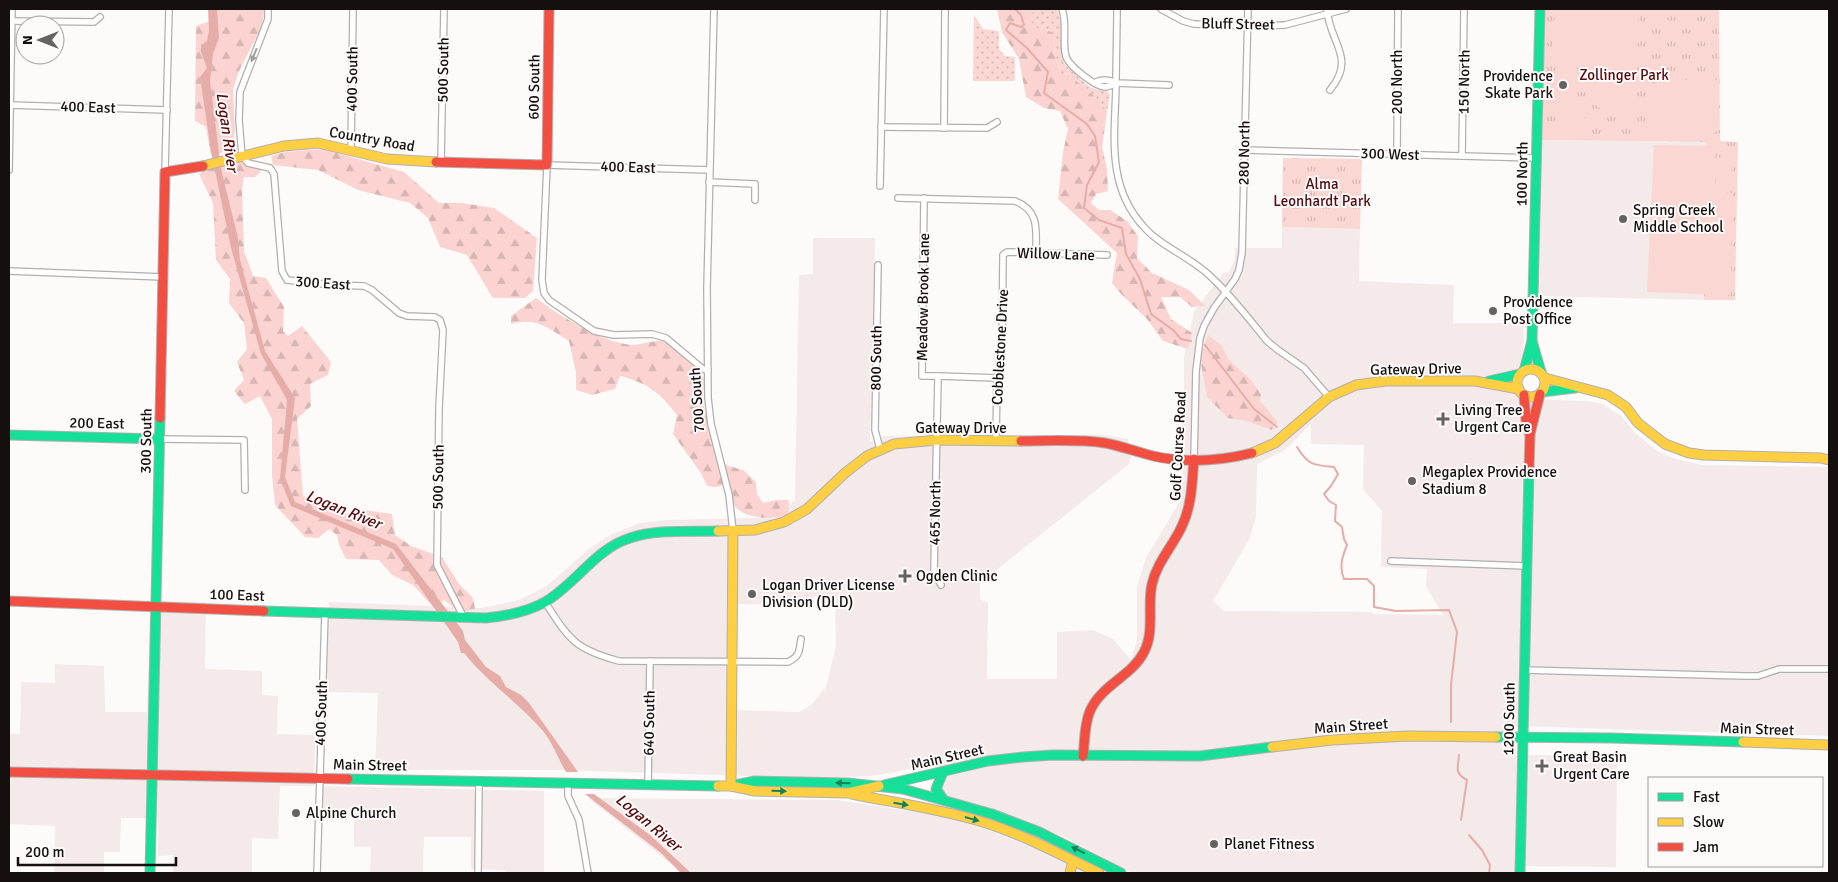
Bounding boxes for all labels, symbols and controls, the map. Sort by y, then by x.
street label: Bluff Street [1201,14,1275,34]
north arrow [15,15,65,65]
text: N [19,35,36,45]
street label: 500 South [433,37,453,103]
street label: 400 South [342,46,362,112]
one-way arrow [250,48,258,63]
street label: 150 North [1454,49,1474,115]
street label: 200 North [1388,50,1406,114]
street label: 600 South [524,54,544,120]
park label: Zollinger Park [1579,66,1669,84]
place label: Providence Skate Park [1483,67,1553,102]
marker: Providence Skate Park [1557,79,1569,91]
water label: Logan River [212,91,243,175]
street label: 400 East [60,97,116,117]
street label: 280 North [1234,120,1254,186]
street label: Country Road [328,123,416,155]
street label: 100 North [1512,141,1532,207]
street label: 300 West [1360,144,1420,164]
street label: 400 East [600,157,656,177]
park label: Alma Leonhardt Park [1273,175,1371,210]
place label: Spring Creek Middle School [1633,201,1724,236]
marker: Spring Creek Middle School [1617,213,1629,225]
street label: Meadow Brook Lane [913,233,933,361]
street label: Willow Lane [1017,244,1095,264]
street label: 300 East [295,272,351,294]
street label: Cobblestone Drive [988,288,1012,406]
place label: Providence Post Office [1503,293,1573,328]
marker: Providence Post Office [1487,305,1499,317]
street label: 800 South [866,325,886,391]
street label: Gateway Drive [1370,359,1462,379]
street label: 700 South [686,367,708,433]
street label: Golf Course Road [1166,391,1190,501]
place label: Living Tree Urgent Care [1454,401,1531,436]
street label: 300 South [136,408,156,474]
marker: Living Tree Urgent Care [1436,412,1450,426]
street label: 200 East [69,414,125,432]
street label: Gateway Drive [915,419,1007,437]
street label: 500 South [428,444,448,510]
place label: Megaplex Providence Stadium 8 [1422,463,1557,498]
marker: Megaplex Providence Stadium 8 [1406,475,1418,487]
street label: 465 North [925,480,945,546]
water label: Logan River [303,486,386,535]
place label: Ogden Clinic [916,567,998,585]
marker: Ogden Clinic [898,569,912,583]
place label: Logan Driver License Division (DLD) [762,576,895,611]
street label: 100 East [209,585,265,605]
marker: Logan Driver License Division (DLD) [746,588,758,600]
street label: 400 South [311,680,331,746]
street label: 1200 South [1499,682,1519,756]
street label: 640 South [639,690,659,756]
street label: Main Street [1313,714,1389,738]
street label: Main Street [1720,719,1794,739]
street label: Main Street [909,740,985,774]
place label: Great Basin Urgent Care [1553,748,1630,783]
street label: Main Street [333,755,407,775]
marker: Great Basin Urgent Care [1535,759,1549,773]
legend [1648,777,1823,867]
one-way arrow [835,779,851,787]
one-way arrow [772,788,788,796]
text: Fast [1693,788,1720,806]
water label: Logan River [611,789,687,857]
one-way arrow [894,800,910,808]
place label: Alpine Church [306,804,396,822]
marker: Alpine Church [290,807,302,819]
text: Slow [1693,813,1724,831]
one-way arrow [965,815,980,823]
scale bar [18,834,175,866]
place label: Planet Fitness [1224,835,1315,853]
marker: Planet Fitness [1208,838,1220,850]
text: Jam [1693,838,1719,856]
text: 200 m [25,843,65,861]
one-way arrow [1071,846,1085,854]

